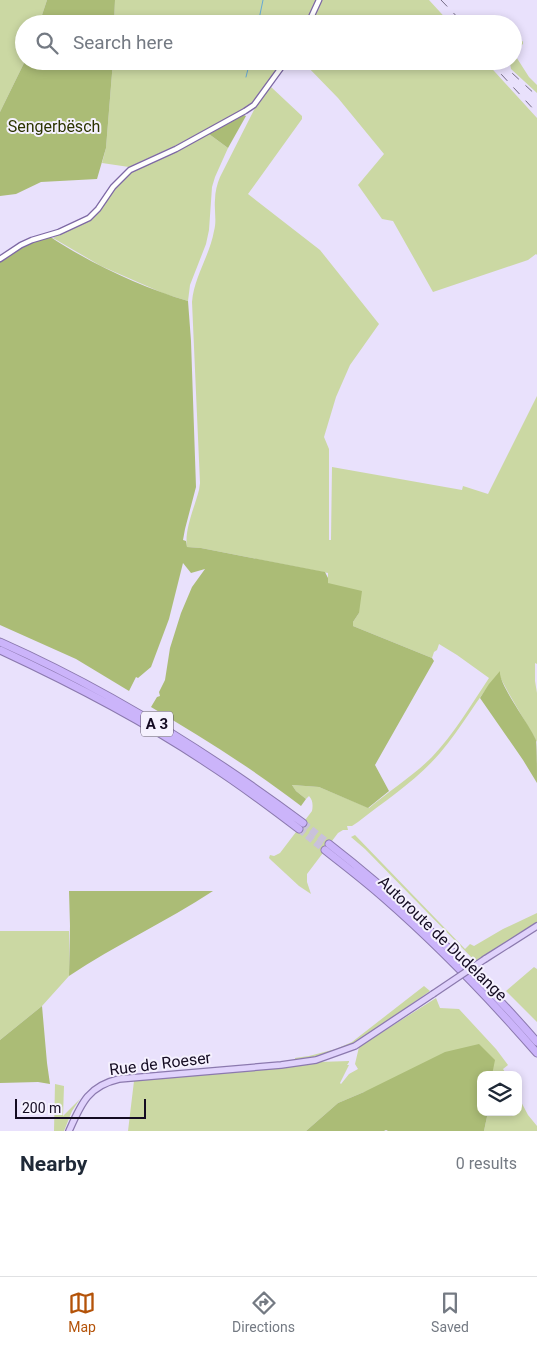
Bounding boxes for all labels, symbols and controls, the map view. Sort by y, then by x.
search box [15,15,522,70]
icon: search [33,29,61,57]
text: Search here [73,31,173,54]
park label: Sengerbësch [8,117,100,136]
road number: A 3 [141,712,173,736]
street label: Autoroute de Dudelange [374,872,511,1005]
street label: Rue de Roeser [108,1048,213,1079]
map controls [477,1071,522,1116]
button: layers [477,1071,522,1116]
scale bar [15,1096,146,1119]
text: 200 m [22,1100,61,1116]
text: Nearby [20,1152,87,1176]
text: 0 results [456,1154,517,1173]
tab: Map [68,1289,96,1335]
tab: Directions [232,1289,295,1335]
tab: Saved [431,1289,469,1335]

